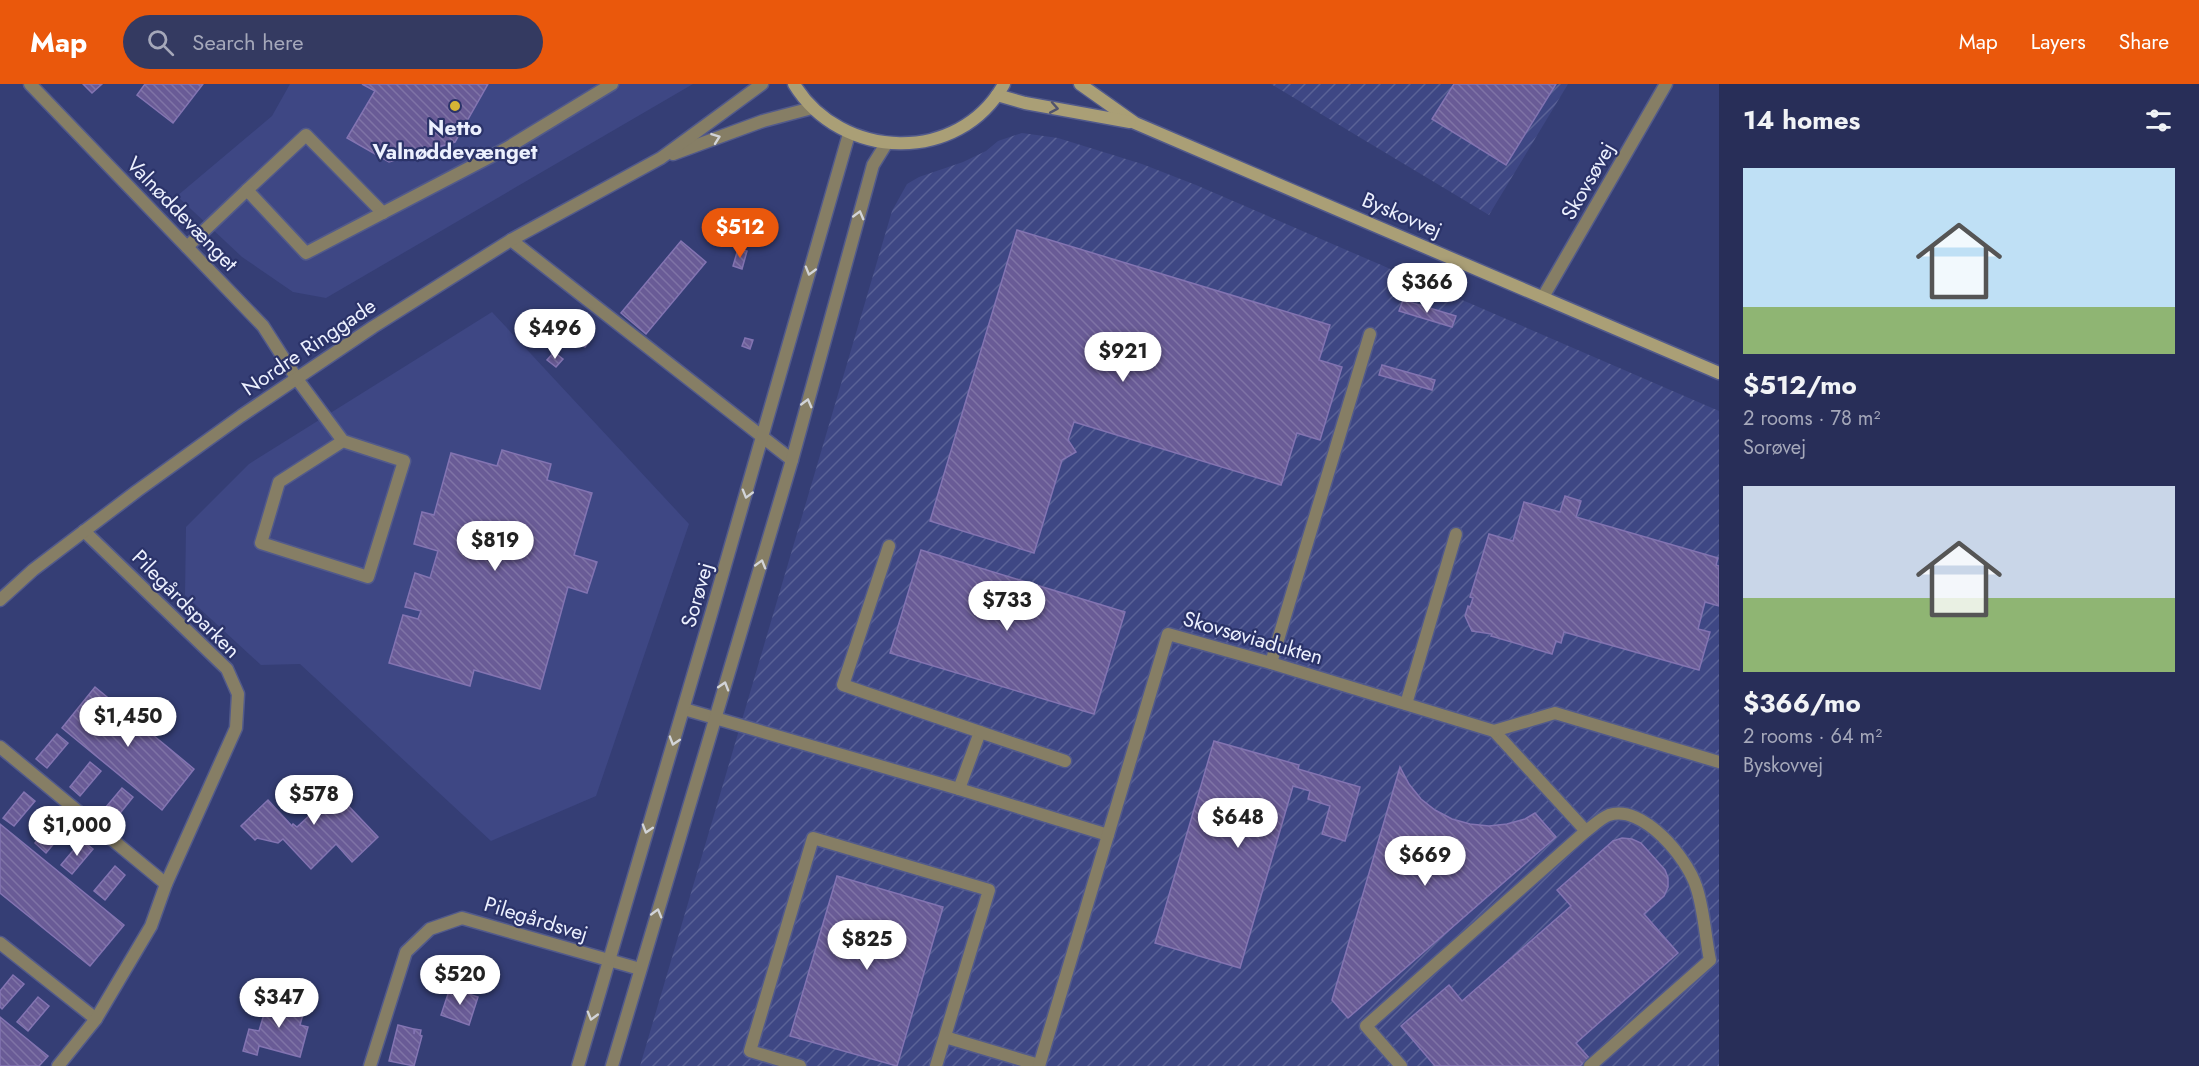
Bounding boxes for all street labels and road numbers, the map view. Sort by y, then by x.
street label: Skovsøvej [1554,137,1622,225]
street label: Valnøddevænget [119,150,245,278]
street label: Byskovvej [1357,185,1447,245]
street label: Nordre Ringgade [236,291,382,403]
street label: Pilegårdsparken [125,543,247,665]
street label: Sorøvej [673,559,721,631]
street label: Skovsøviadukten [1179,604,1327,672]
street label: Pilegårdsvej [480,889,592,949]

